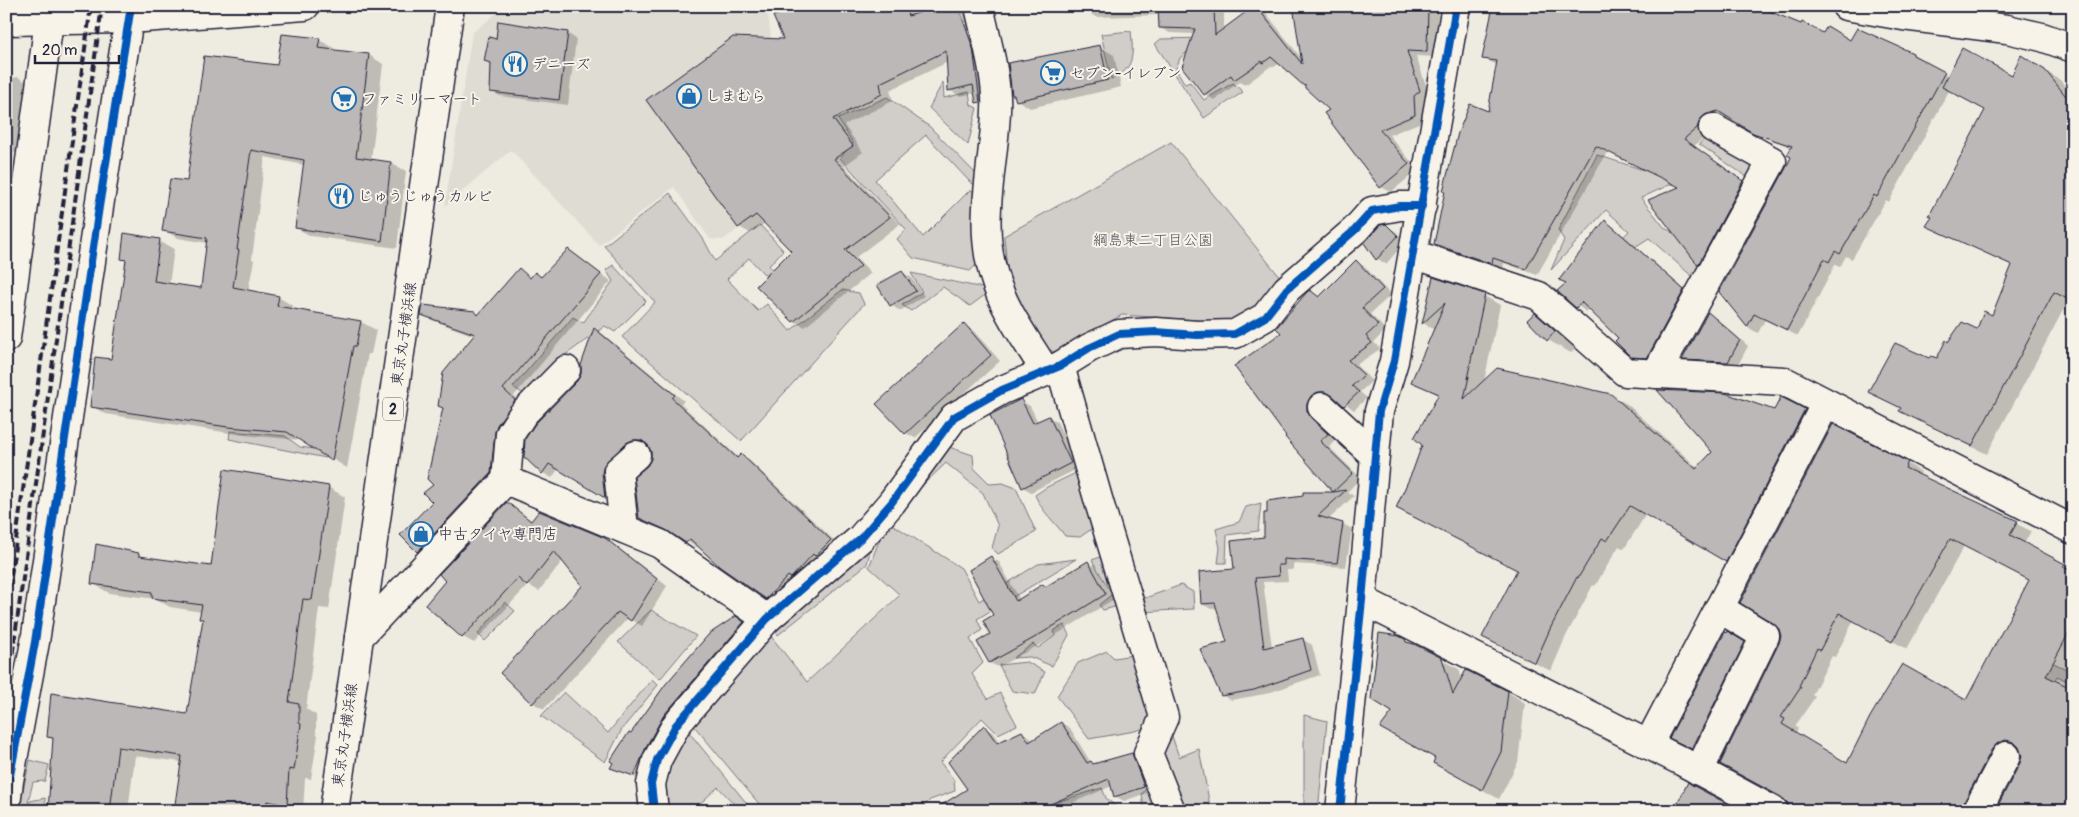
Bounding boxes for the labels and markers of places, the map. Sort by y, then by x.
restaurant icon: デニーズ [502,51,528,77]
place label: デニーズ [532,55,590,74]
supermarket icon: セブン-イレブン [1040,60,1066,86]
place label: セブン-イレブン [1070,64,1181,83]
shop icon: しまむら [676,83,702,109]
supermarket icon: ファミリーマート [331,86,357,112]
place label: しまむら [706,87,766,106]
place label: ファミリーマート [362,90,482,109]
restaurant icon: じゅうじゅうカルビ [328,183,354,209]
place label: じゅうじゅうカルビ [358,187,492,206]
shop icon: 中古タイヤ専門店 [408,521,434,547]
place label: 中古タイヤ専門店 [438,525,557,544]

